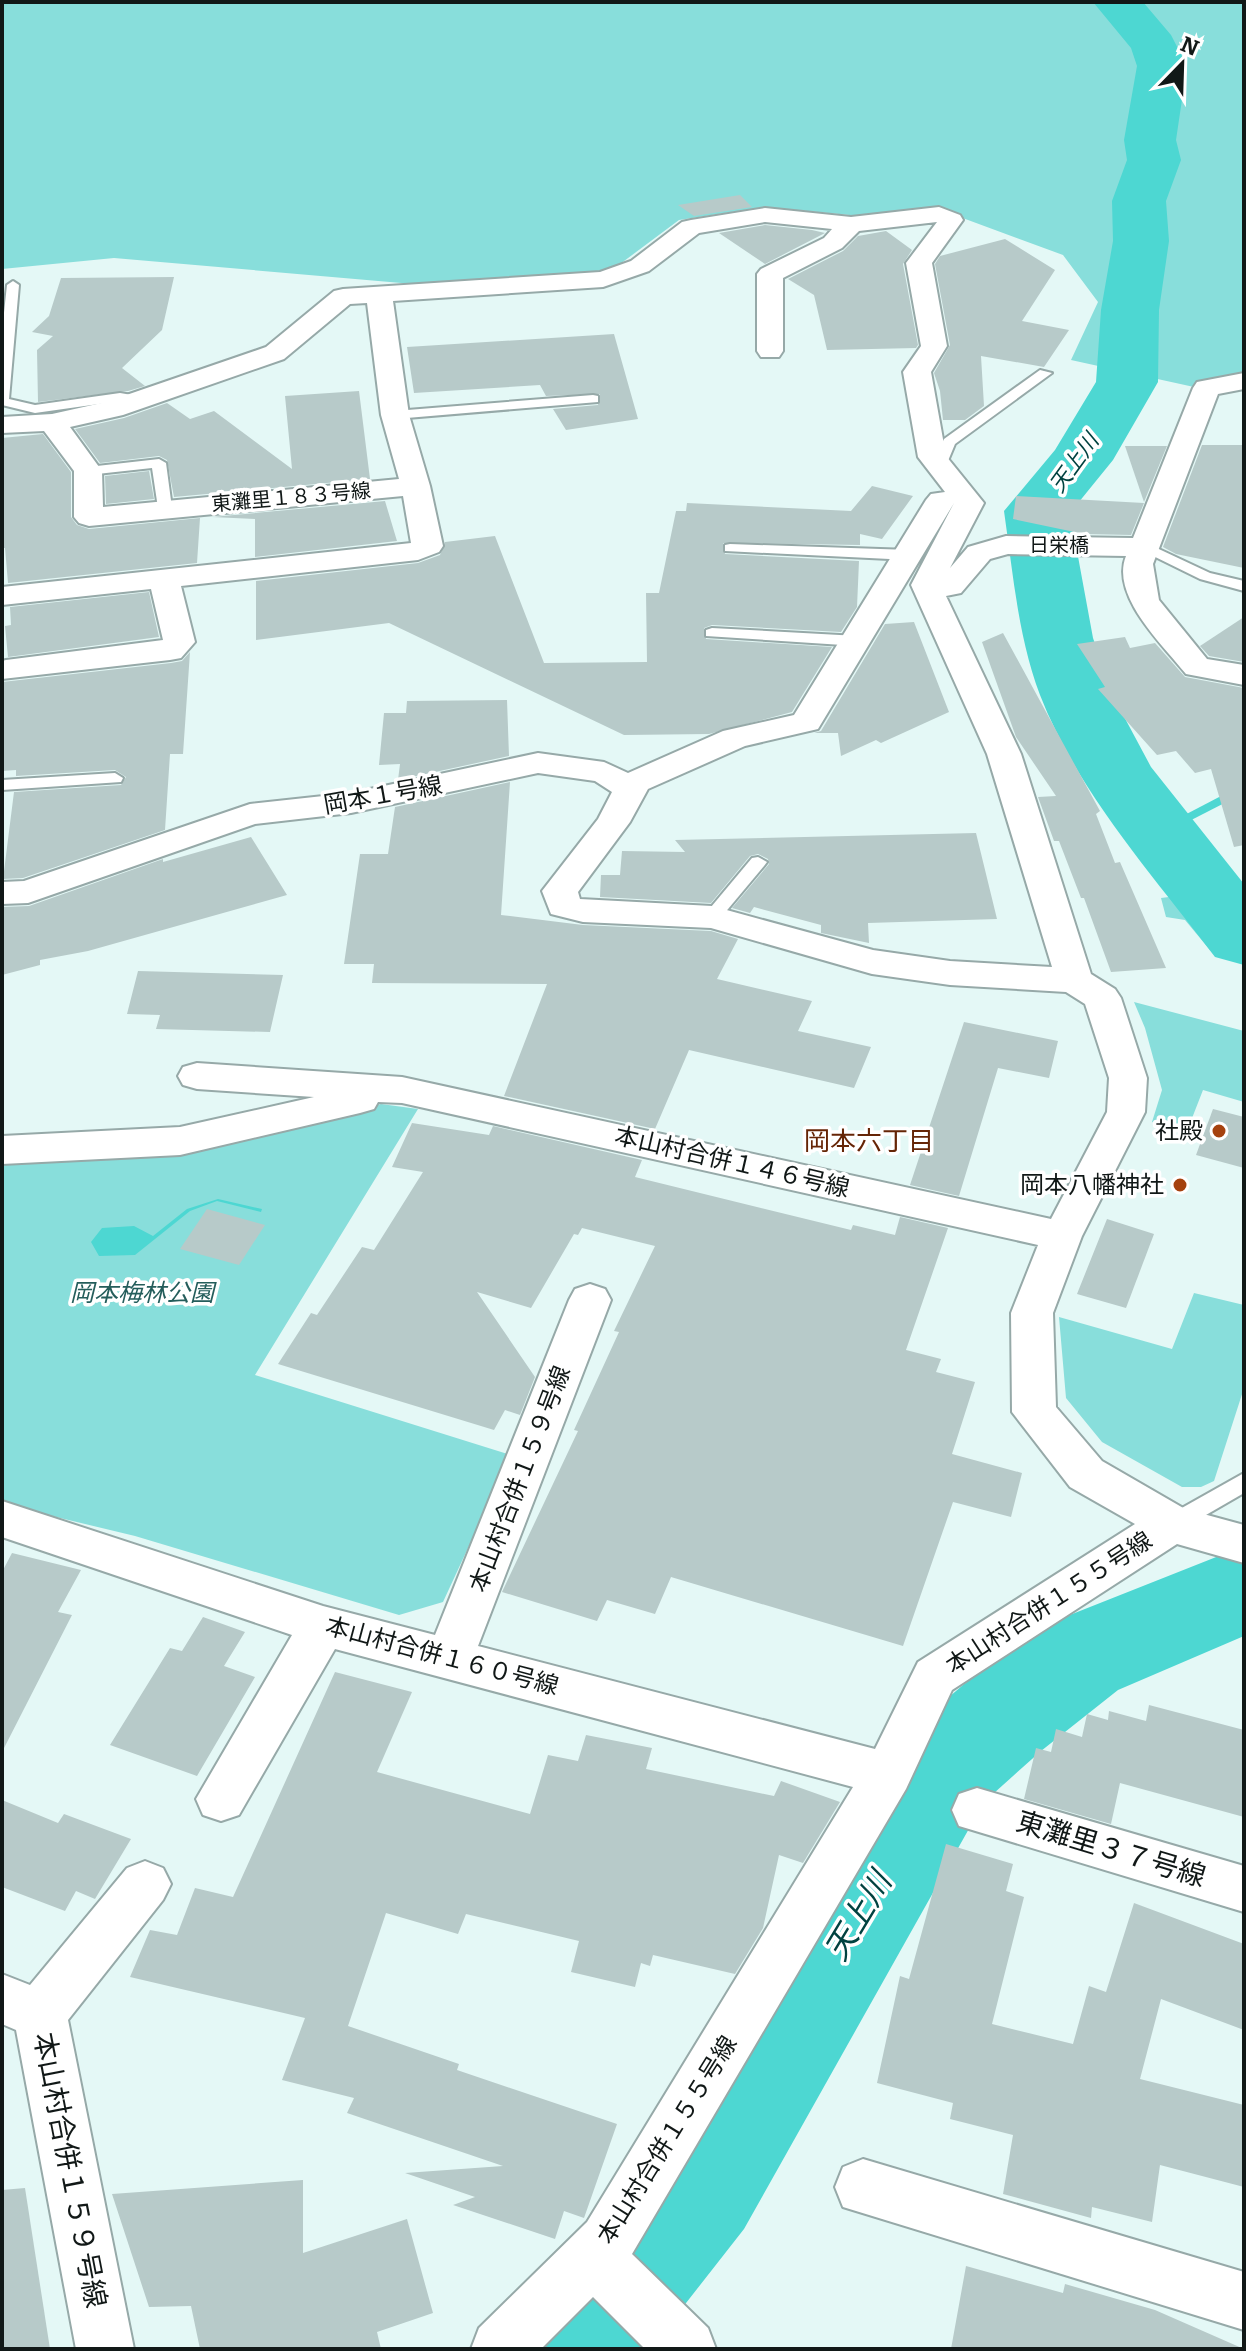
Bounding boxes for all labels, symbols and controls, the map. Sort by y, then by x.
north arrow [1142,24,1222,104]
text: N [1177,30,1203,62]
water label: 天上川 [1044,427,1105,498]
street label: 東灘里１８３号線 [210,478,372,516]
street label: 日栄橋 [1029,533,1089,557]
street label: 岡本１号線 [321,771,445,819]
place label: 社殿 [1155,1117,1203,1145]
street label: 本山村合併１４６号線 [612,1121,852,1203]
marker: 社殿 [1210,1122,1228,1140]
district label: 岡本六丁目 [804,1126,934,1157]
place label: 岡本八幡神社 [1020,1171,1164,1199]
marker: 岡本八幡神社 [1171,1176,1189,1194]
park label: 岡本梅林公園 [70,1279,217,1307]
street label: 本山村合併１５９号線 [464,1362,576,1596]
street label: 本山村合併１５５号線 [941,1526,1157,1680]
street label: 本山村合併１６０号線 [322,1611,562,1701]
street label: 東灘里３７号線 [1012,1805,1210,1893]
water label: 天上川 [817,1863,901,1967]
street label: 本山村合併１５９号線 [27,2029,113,2311]
street label: 本山村合併１５５号線 [592,2031,742,2249]

